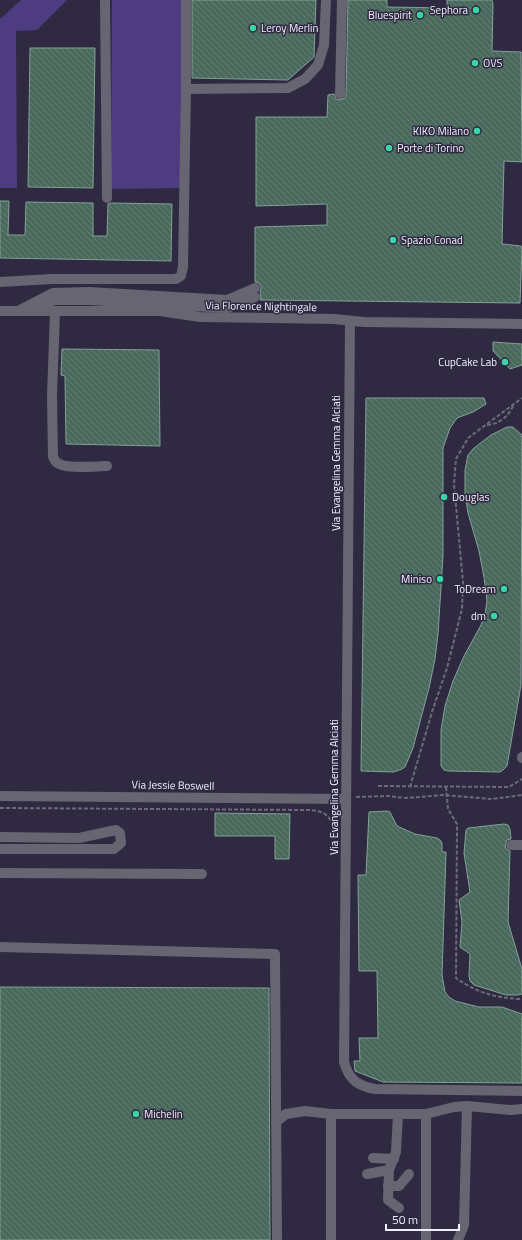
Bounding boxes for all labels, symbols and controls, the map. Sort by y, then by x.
place label: Sephora [430,2,468,18]
marker: Sephora [471,5,481,15]
place label: Bluespirit [368,7,412,23]
marker: Bluespirit [415,10,425,20]
place label: Leroy Merlin [261,20,318,36]
marker: Leroy Merlin [248,23,258,33]
place label: OVS [483,55,502,71]
marker: OVS [470,58,480,68]
place label: KIKO Milano [413,123,469,139]
marker: KIKO Milano [472,126,482,136]
place label: Porte di Torino [397,140,464,156]
marker: Porte di Torino [384,143,394,153]
place label: Spazio Conad [401,232,463,248]
marker: Spazio Conad [388,235,398,245]
street label: Via Florence Nightingale [205,297,317,315]
place label: CupCake Lab [438,354,497,370]
marker: CupCake Lab [500,357,510,367]
street label: Via Evangelina Gemma Alciati [328,395,344,531]
place label: Douglas [452,489,490,505]
marker: Douglas [439,492,449,502]
place label: Miniso [401,571,432,587]
marker: Miniso [435,574,445,584]
place label: ToDream [454,581,496,597]
marker: ToDream [499,584,509,594]
place label: dm [471,608,486,624]
marker: dm [489,611,499,621]
street label: Via Evangelina Gemma Alciati [326,719,342,855]
street label: Via Jessie Boswell [132,776,214,794]
place label: Michelin [144,1106,183,1122]
marker: Michelin [131,1109,141,1119]
scale bar [386,1206,459,1232]
text: 50 m [392,1210,418,1229]

